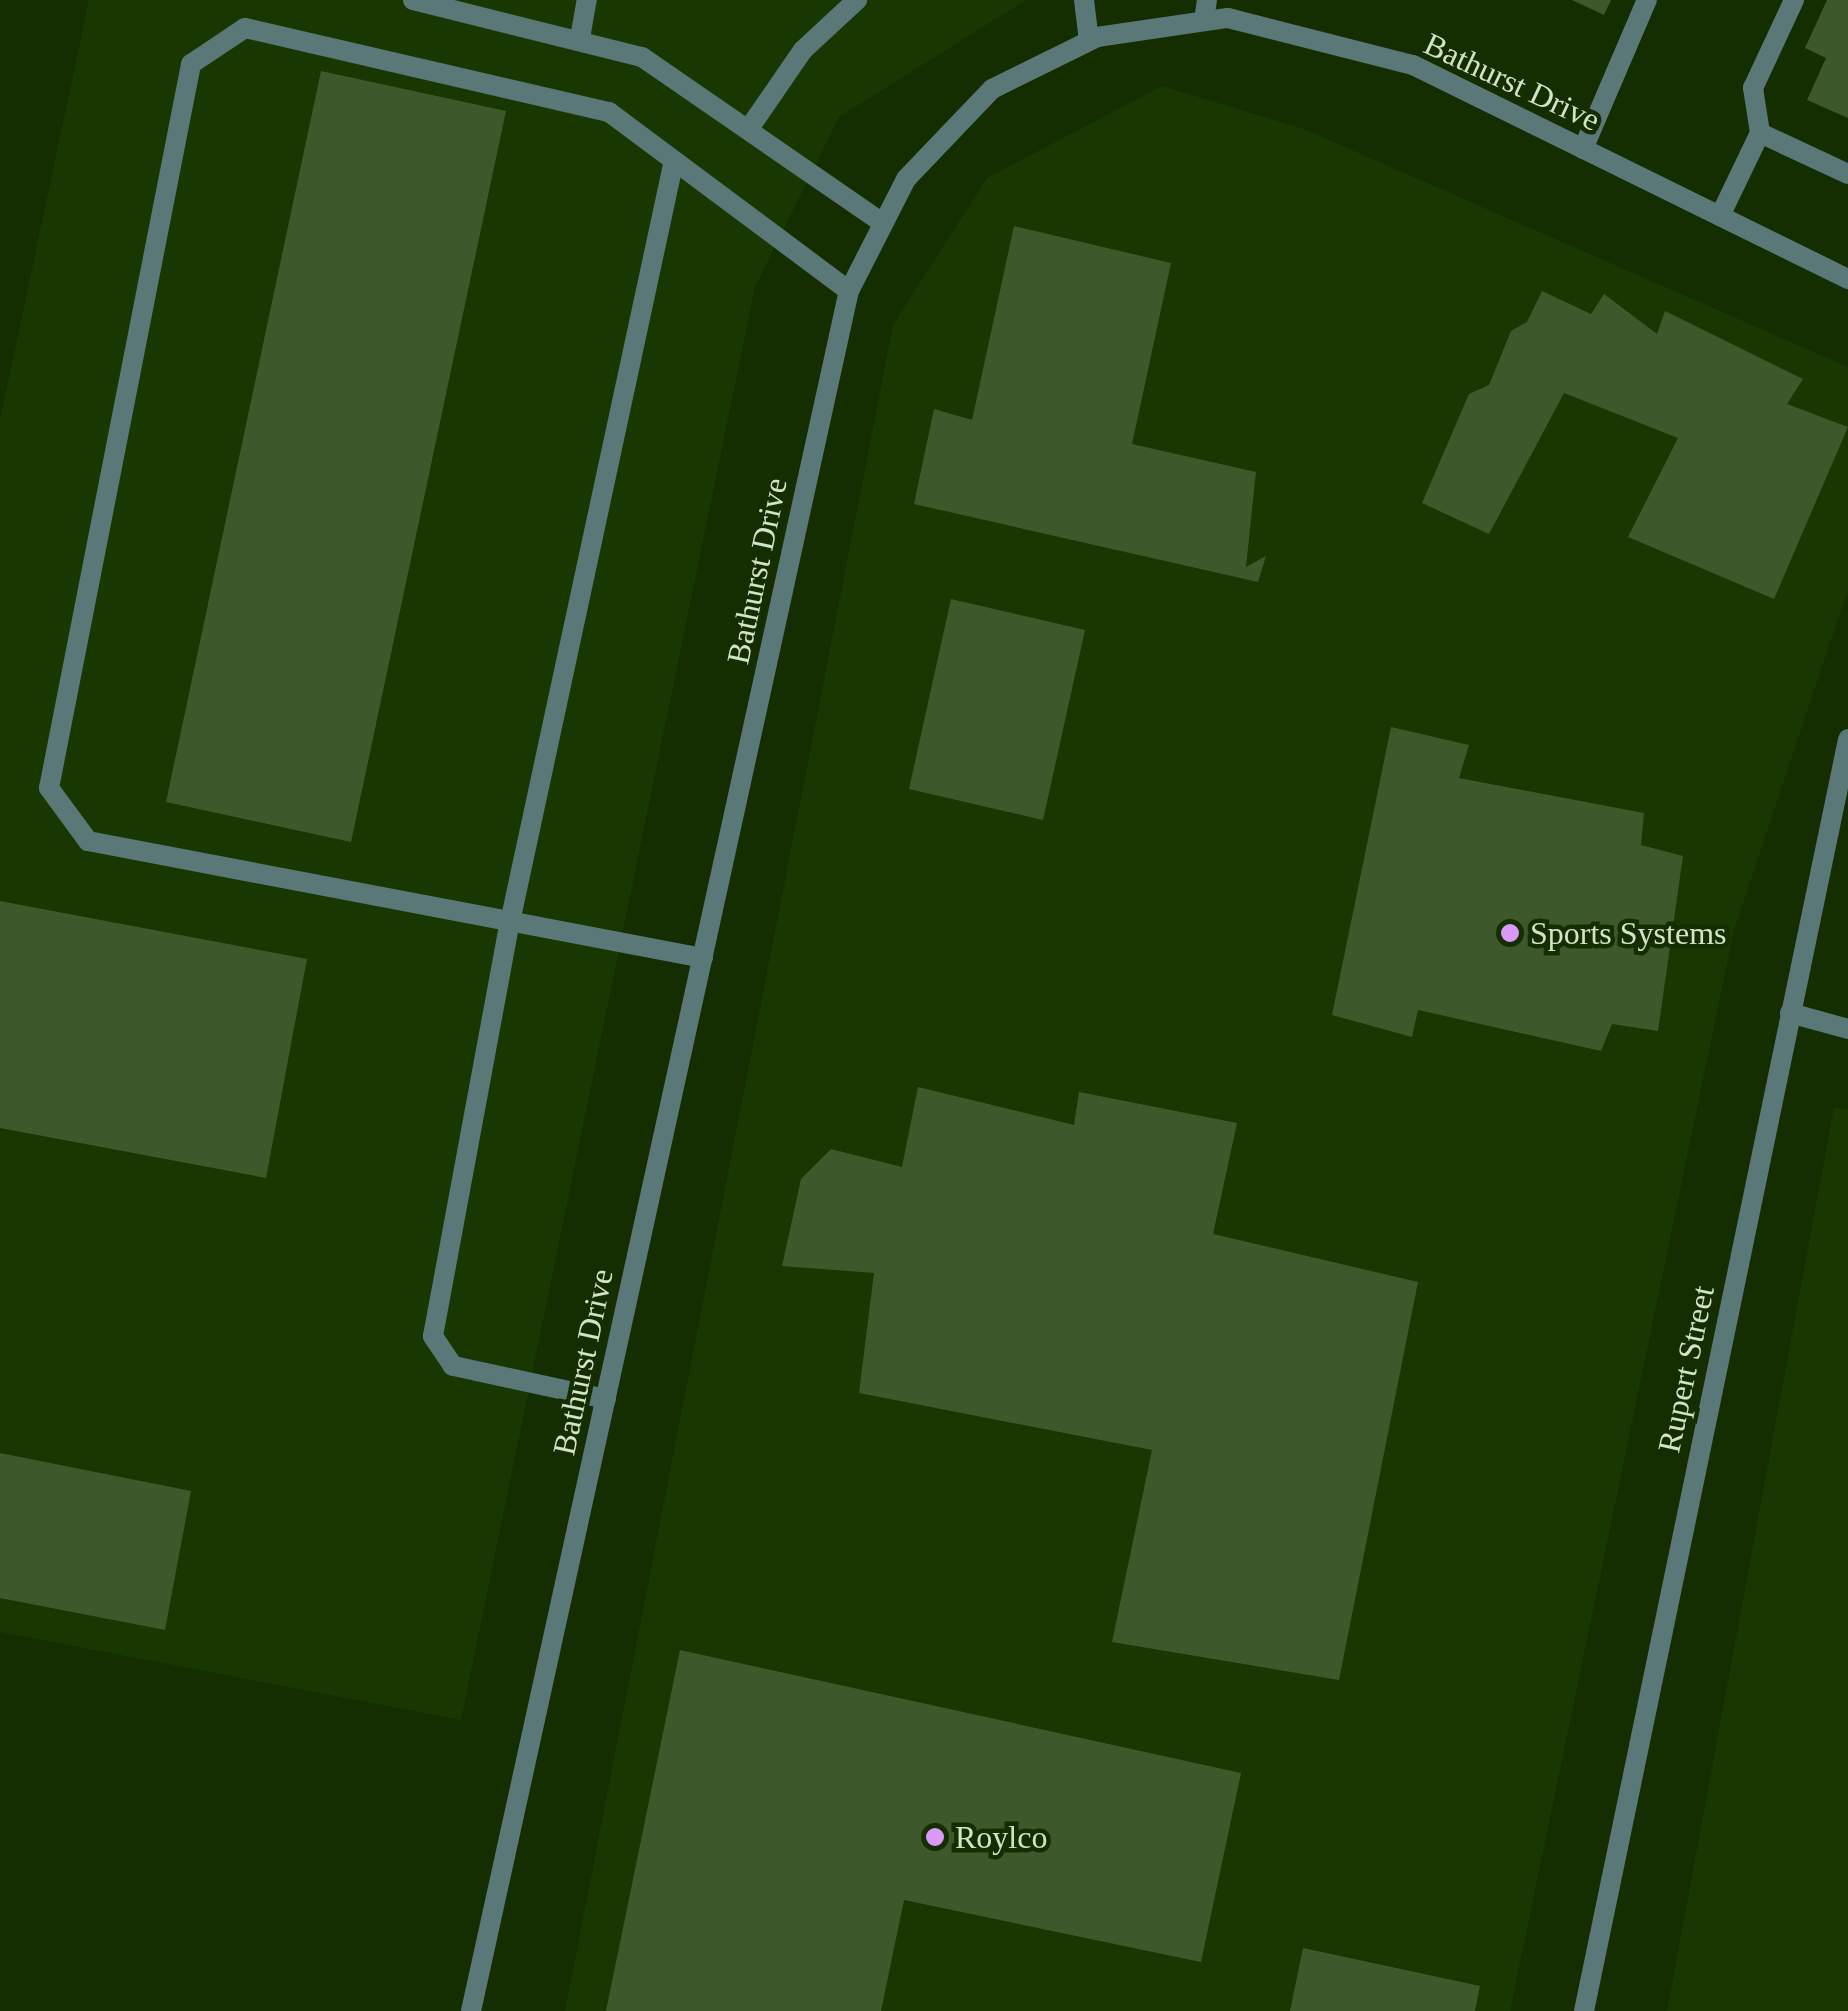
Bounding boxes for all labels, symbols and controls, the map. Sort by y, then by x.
street label: Bathurst Drive [1418,25,1606,139]
street label: Bathurst Drive [719,474,795,668]
place label: Sports Systems [1530,914,1726,952]
marker: Sports Systems [1499,922,1521,944]
street label: Bathurst Drive [545,1265,621,1459]
street label: Rupert Street [1650,1282,1722,1456]
place label: Roylco [955,1818,1047,1856]
marker: Roylco [924,1826,946,1848]

